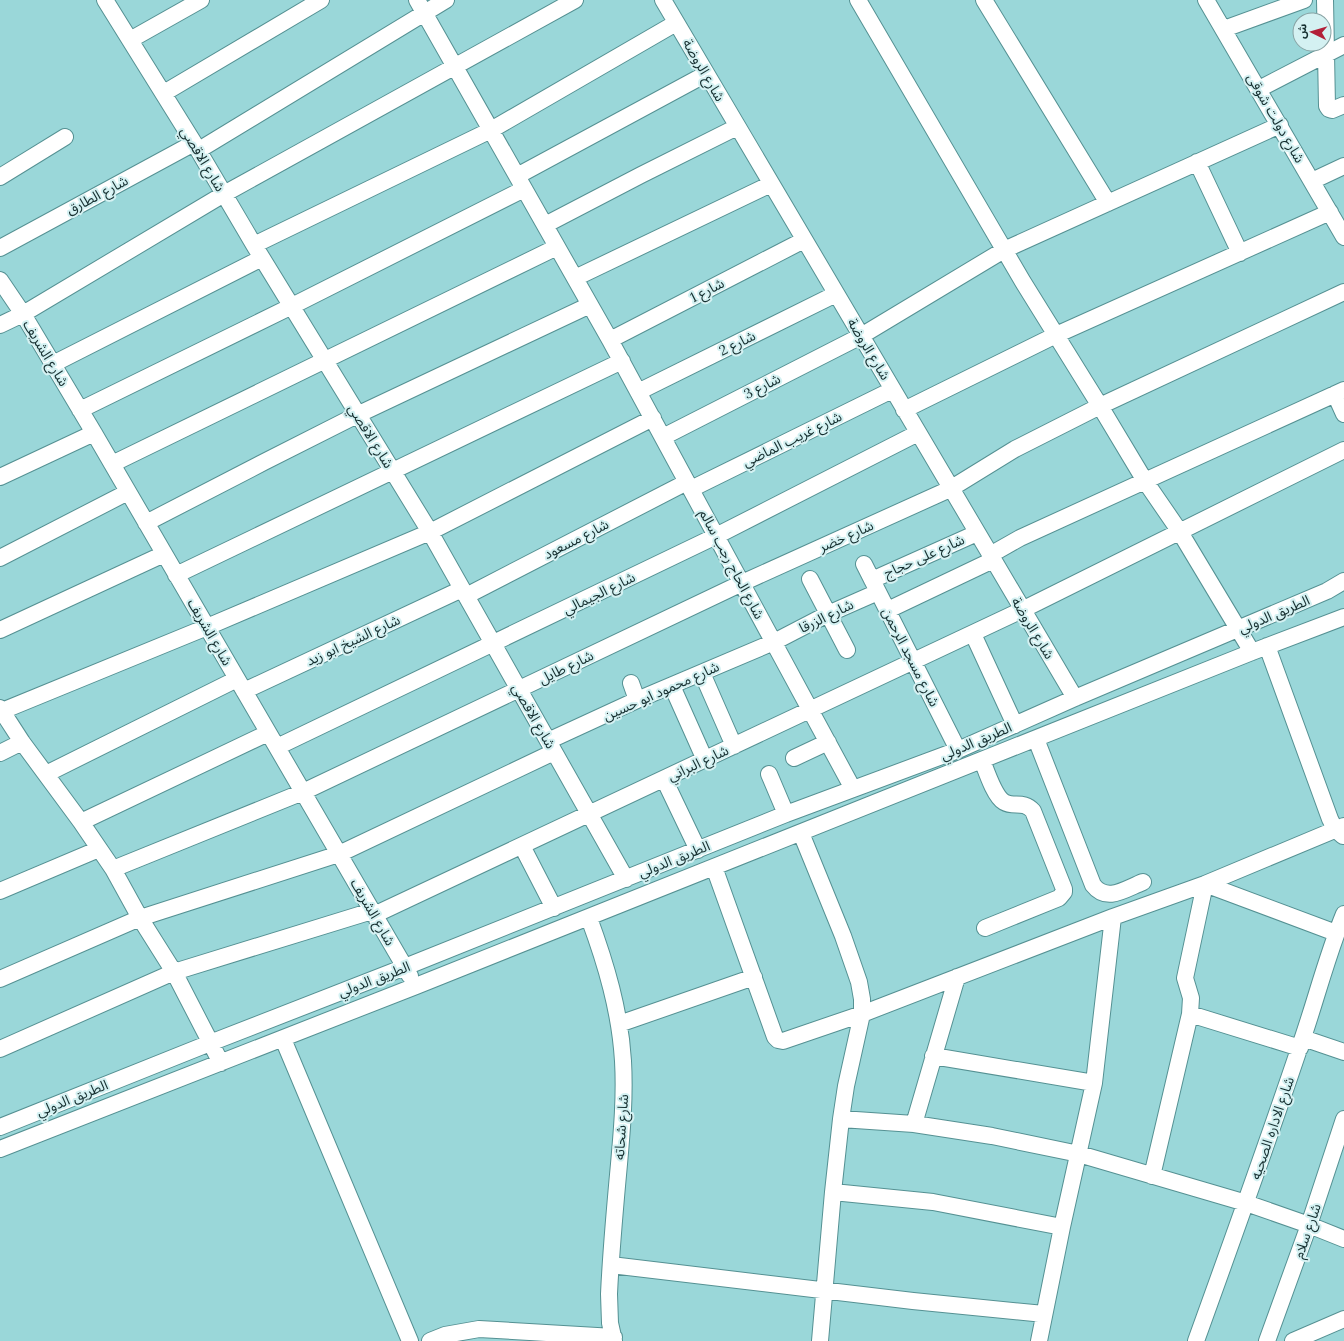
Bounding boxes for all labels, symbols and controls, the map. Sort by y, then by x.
north arrow [1292,12,1332,52]
text: ش [1294,23,1310,39]
street label: شارع الروضة [677,36,729,105]
street label: شارع دولت شوقى [1241,70,1309,167]
street label: شارع الاقصي [175,123,229,196]
street label: شارع الطارق [63,171,132,221]
street label: شارع 1 [687,274,728,308]
street label: شارع الروضة [842,315,895,384]
street label: شارع الشريف [17,316,73,391]
street label: شارع 2 [716,326,759,361]
street label: شارع 3 [741,369,784,405]
street label: شارع الاقصي [342,401,398,473]
street label: شارع غريب الماضي [739,407,846,473]
street label: شارع الحاج رجب سالم [694,506,769,623]
street label: شارع مسعود [540,515,613,565]
street label: شارع خضر [815,516,877,558]
street label: شارع على حجاج [881,530,968,584]
street label: شارع الجيمالي [560,568,639,620]
street label: الطريق الدولي [1236,591,1313,639]
street label: شارع الروضة [1006,594,1059,663]
street label: شارع الشريف [182,595,236,670]
street label: شارع الزرقا [796,595,857,639]
street label: شارع مسجد الرحمن [877,604,944,710]
street label: شارع الشيخ ابو زيد [303,610,404,671]
street label: شارع طايل [536,646,597,690]
street label: شارع محمود ابو حسين [600,657,723,727]
street label: شارع الاقصي [506,680,560,753]
street label: الطريق الدولي [938,718,1015,766]
street label: شارع البراني [665,741,732,787]
street label: الطريق الدولي [635,836,713,884]
street label: شارع الشريف [345,875,399,950]
street label: الطريق الدولي [335,957,413,1003]
street label: شارع الاداره الصحيه [1246,1074,1300,1182]
street label: الطريق الدولي [33,1075,111,1123]
street label: شارع شحاته [610,1093,634,1161]
street label: شارع سلام [1289,1201,1327,1262]

